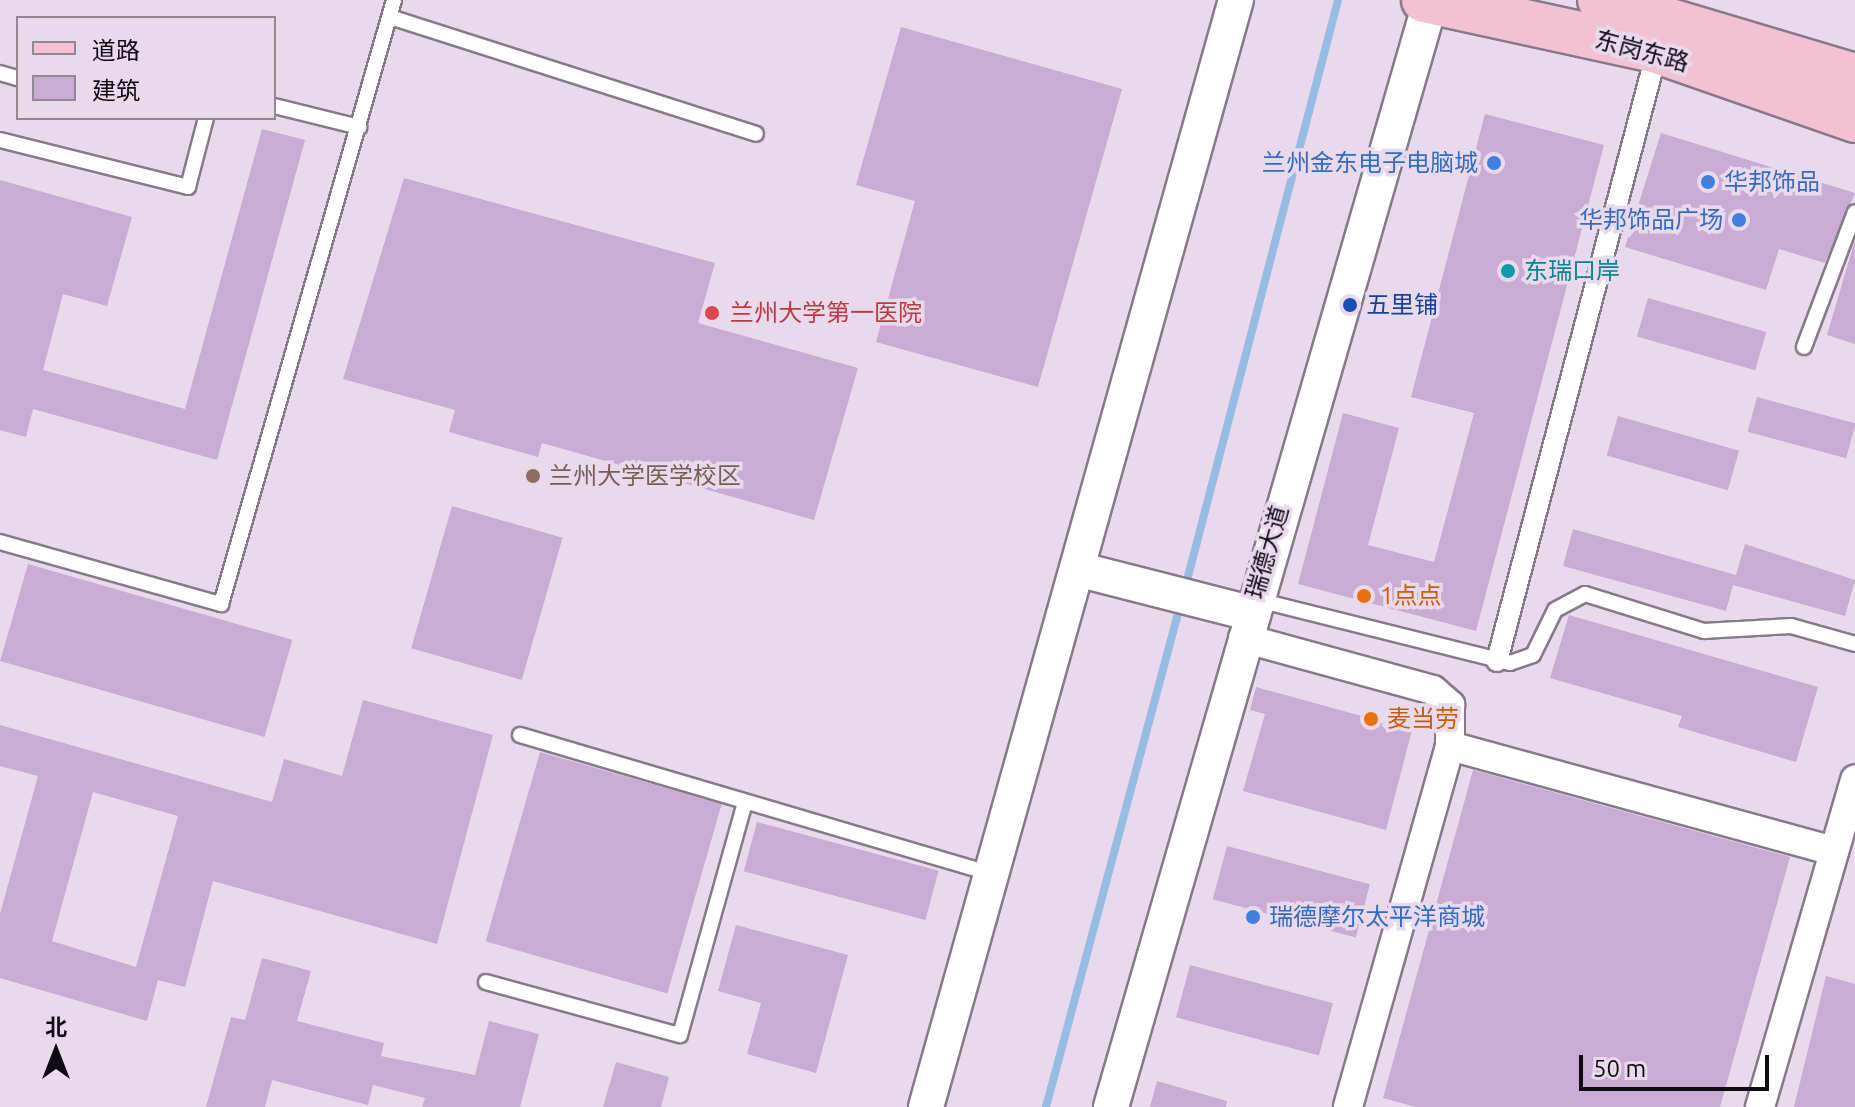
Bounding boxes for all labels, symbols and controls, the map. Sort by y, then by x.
legend [16,16,276,120]
street label: 东岗东路 [1592,25,1692,77]
text: 道路 [92,37,140,64]
text: 建筑 [92,77,140,104]
place label: 兰州金东电子电脑城 [1262,149,1478,177]
marker: 兰州金东电子电脑城 [1485,154,1503,172]
place label: 华邦饰品 [1724,168,1820,196]
marker: 华邦饰品 [1699,173,1717,191]
place label: 华邦饰品广场 [1579,206,1723,234]
marker: 华邦饰品广场 [1730,211,1748,229]
place label: 东瑞口岸 [1524,257,1620,285]
marker: 东瑞口岸 [1499,262,1517,280]
place label: 五里铺 [1366,291,1438,319]
marker: 五里铺 [1341,296,1359,314]
place label: 兰州大学第一医院 [730,299,922,327]
marker: 兰州大学第一医院 [701,302,723,324]
place label: 兰州大学医学校区 [549,462,741,490]
marker: 兰州大学医学校区 [524,467,542,485]
street label: 瑞德大道 [1240,502,1294,602]
place label: 1点点 [1380,582,1442,610]
marker: 1点点 [1355,587,1373,605]
place label: 麦当劳 [1387,705,1459,733]
marker: 麦当劳 [1362,710,1380,728]
place label: 瑞德摩尔太平洋商城 [1269,903,1485,931]
marker: 瑞德摩尔太平洋商城 [1244,908,1262,926]
north arrow [16,1011,96,1091]
text: 北 [45,1014,67,1039]
scale bar [1583,1039,1773,1089]
text: 50 m [1593,1055,1646,1082]

